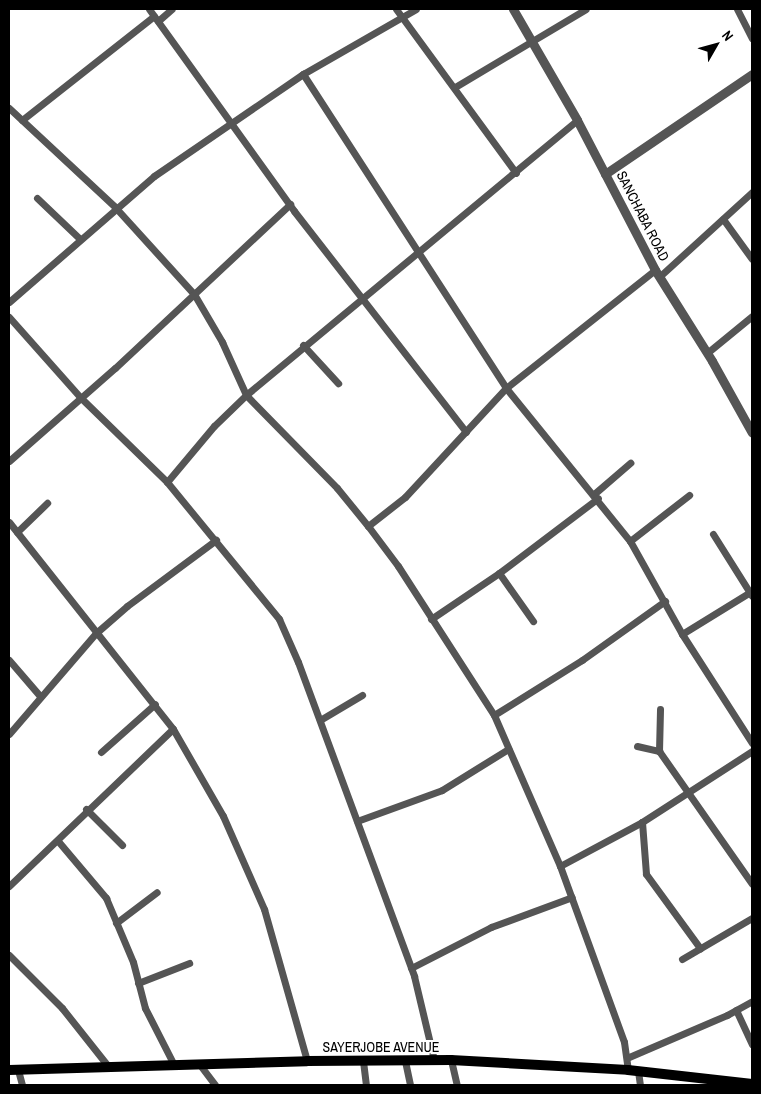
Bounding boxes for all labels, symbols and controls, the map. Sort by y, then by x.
north arrow [691,20,741,70]
text: N [718,27,737,45]
street label: SANCHABA ROAD [613,168,673,264]
street label: SAYERJOBE AVENUE [322,1039,440,1055]

